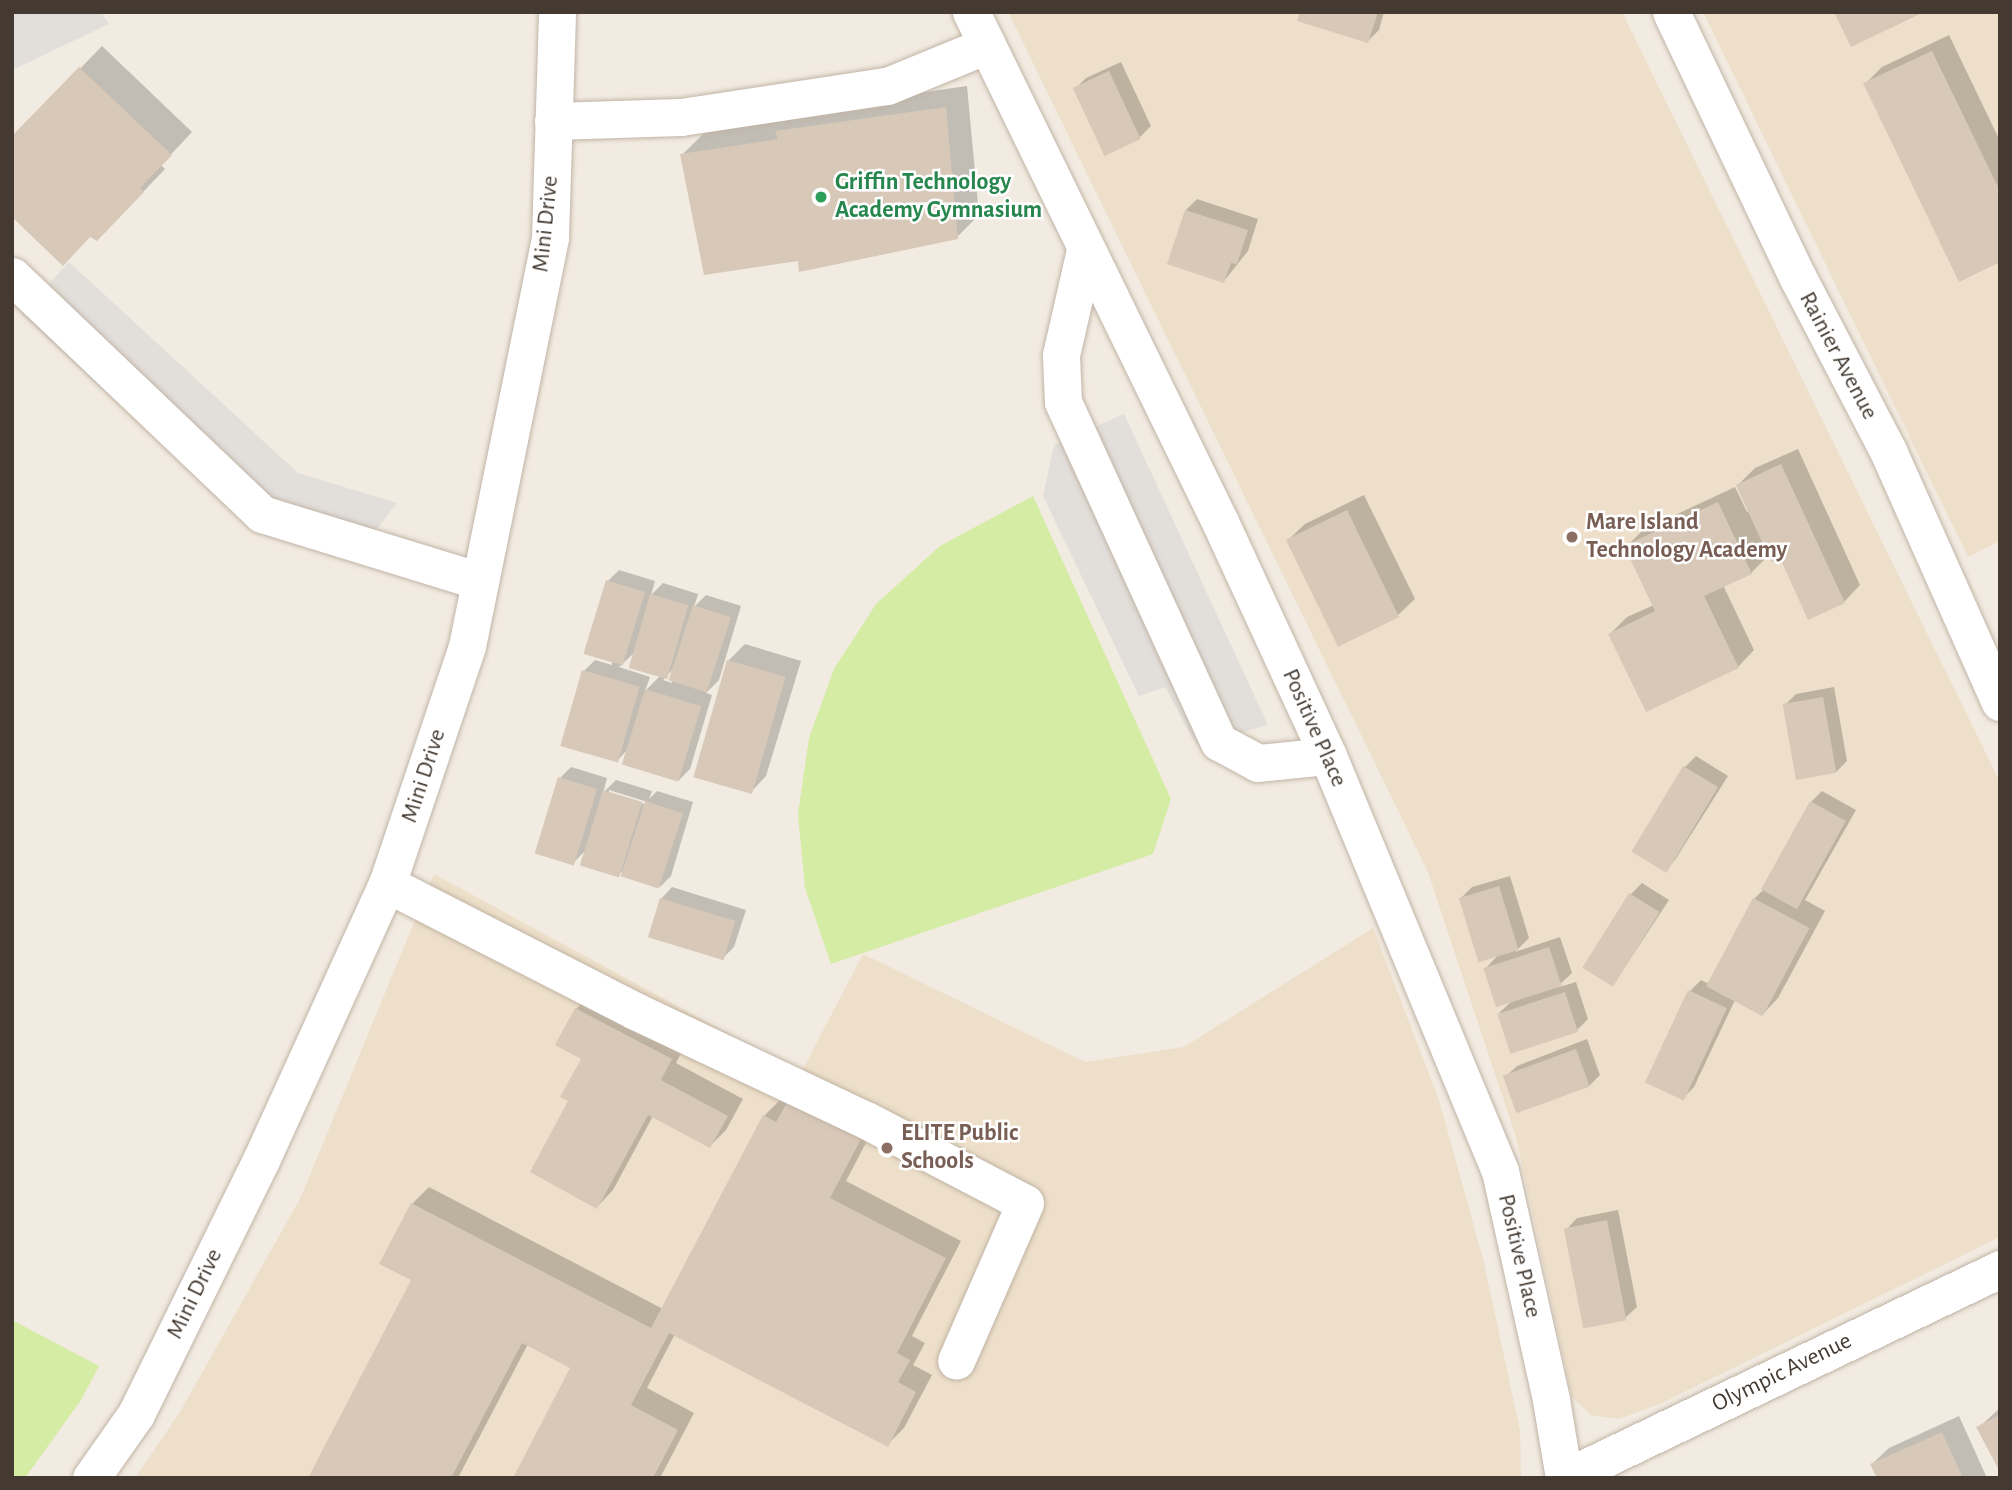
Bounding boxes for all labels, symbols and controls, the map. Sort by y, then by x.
place label: Griffin Technology Academy Gymnasium [835,169,1042,225]
street label: Mini Drive [527,174,565,274]
marker: Griffin Technology Academy Gymnasium [813,189,829,205]
street label: Rainier Avenue [1792,287,1884,425]
place label: Mare Island Technology Academy [1586,509,1787,565]
marker: Mare Island Technology Academy [1564,529,1580,545]
street label: Positive Place [1275,665,1353,791]
street label: Mini Drive [395,726,453,826]
place label: ELITE Public Schools [901,1120,1018,1176]
marker: ELITE Public Schools [879,1140,895,1156]
street label: Positive Place [1491,1191,1547,1321]
street label: Mini Drive [161,1244,229,1344]
street label: Olympic Avenue [1707,1327,1857,1419]

